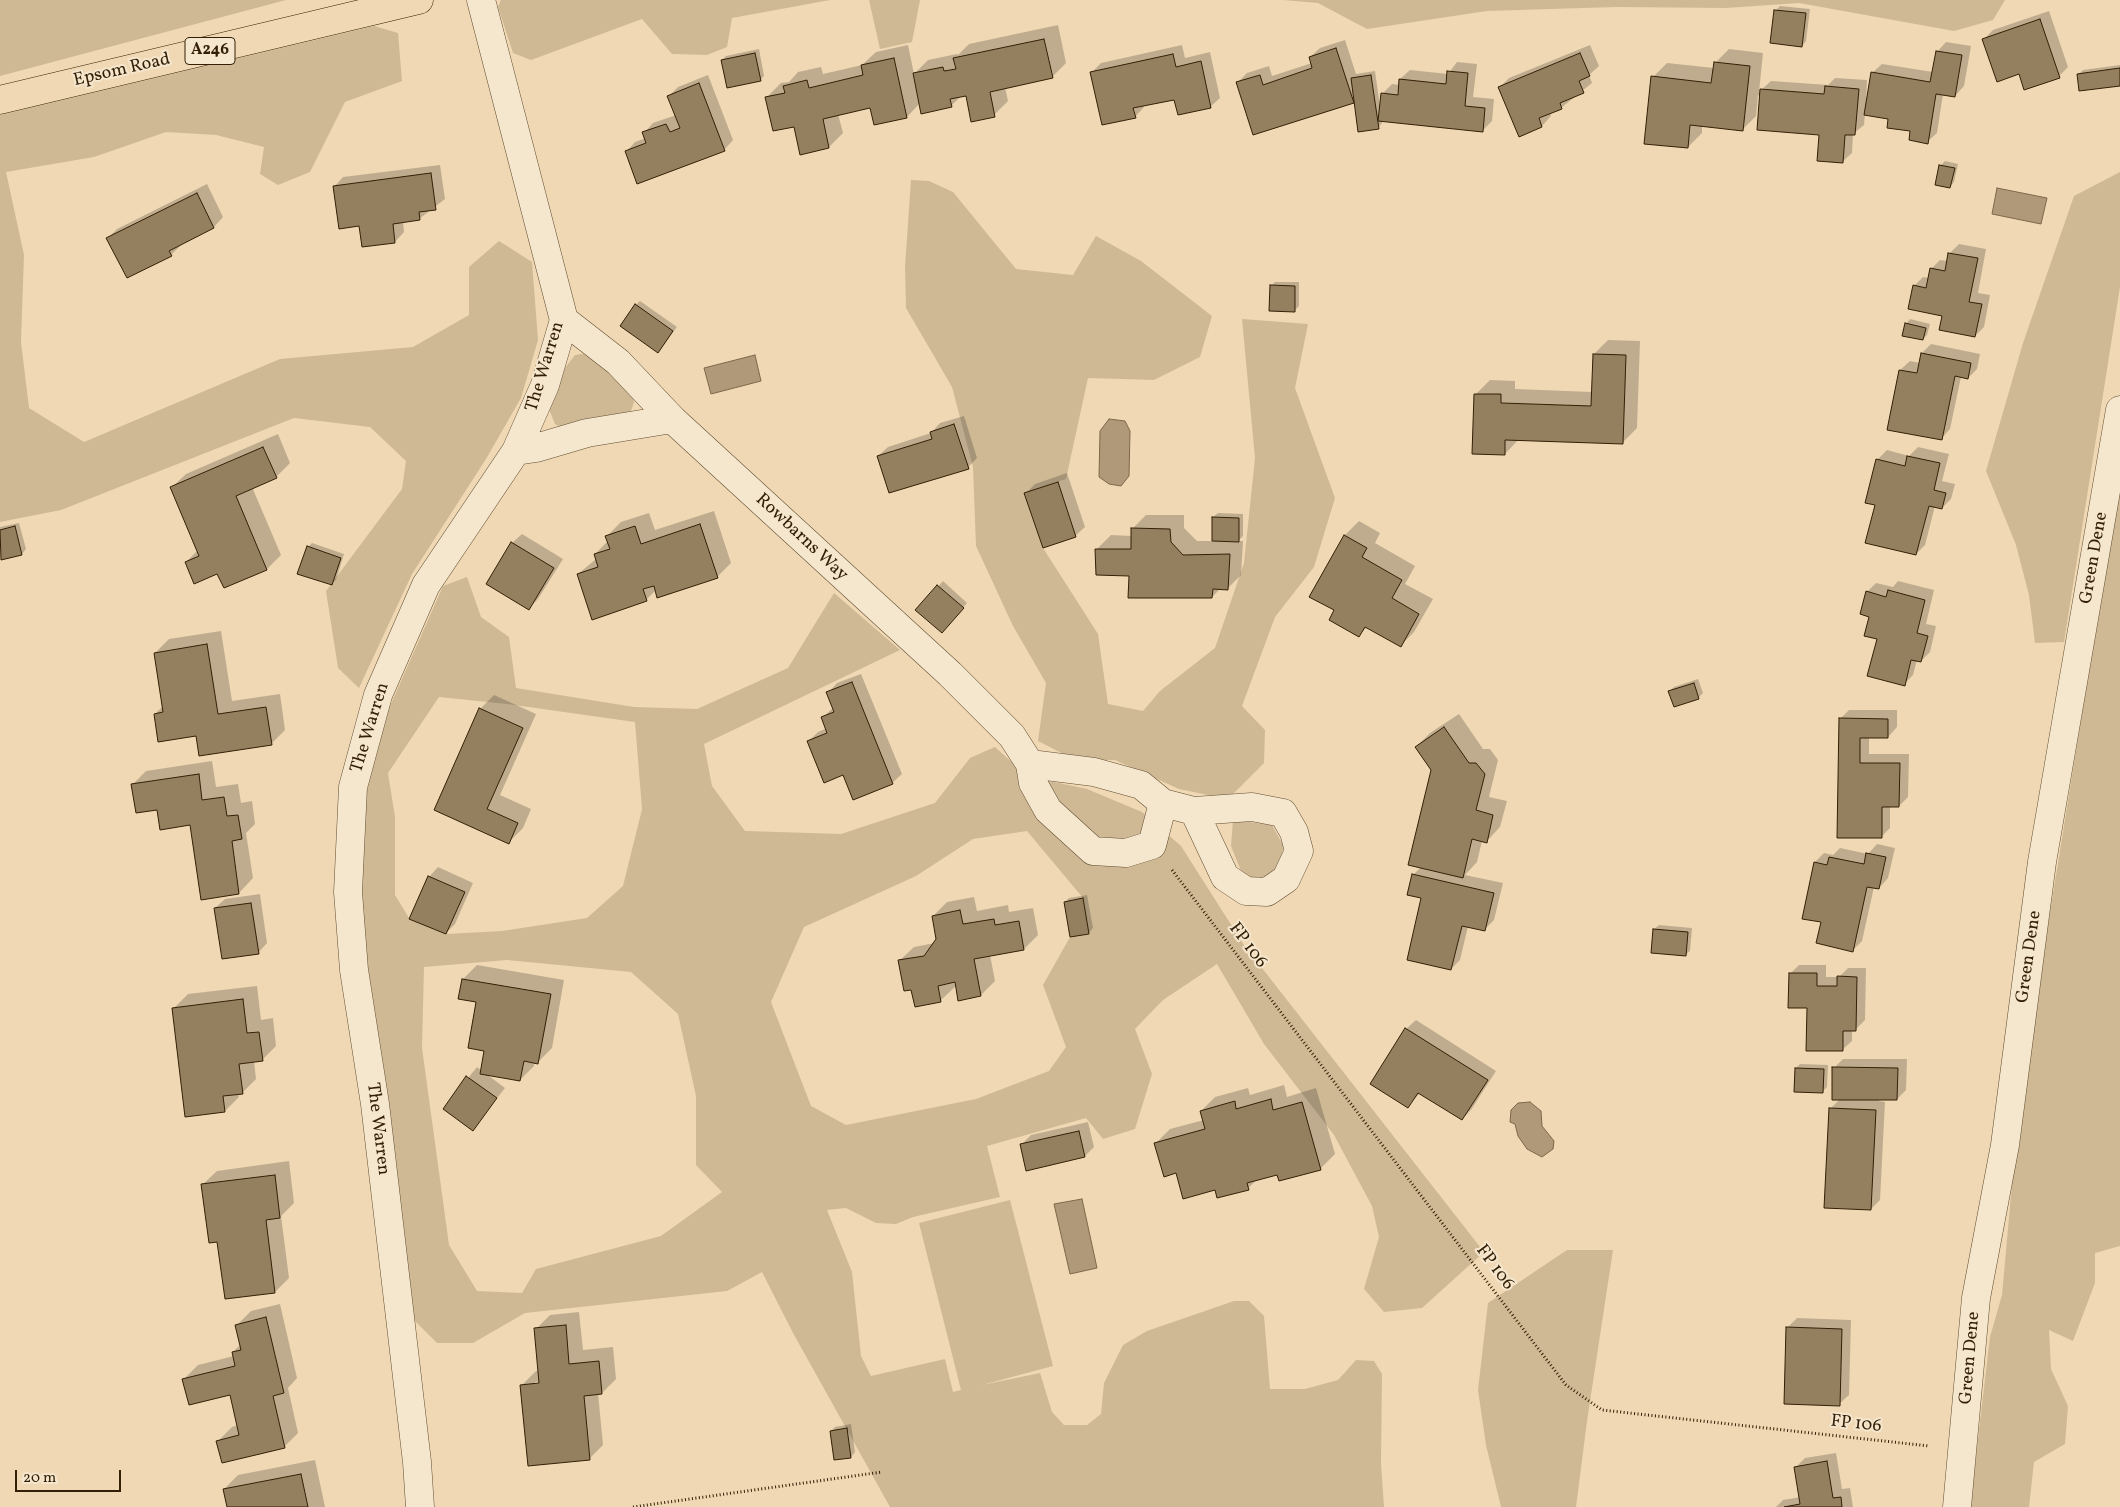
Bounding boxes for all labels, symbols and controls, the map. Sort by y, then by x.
road number: A246 [185,37,235,64]
street label: Epsom Road [72,49,172,93]
street label: The Warren [522,319,570,415]
street label: Rowbarns Way [750,490,852,586]
street label: Green Dene [2076,510,2114,606]
street label: The Warren [347,680,395,776]
street label: Green Dene [2013,909,2047,1005]
street label: FP 106 [1223,919,1271,973]
street label: The Warren [361,1081,393,1177]
street label: FP 106 [1470,1241,1518,1295]
street label: Green Dene [1956,1311,1986,1405]
street label: FP 106 [1829,1412,1883,1438]
scale bar [18,1460,124,1492]
text: 20 m [23,1468,56,1489]

